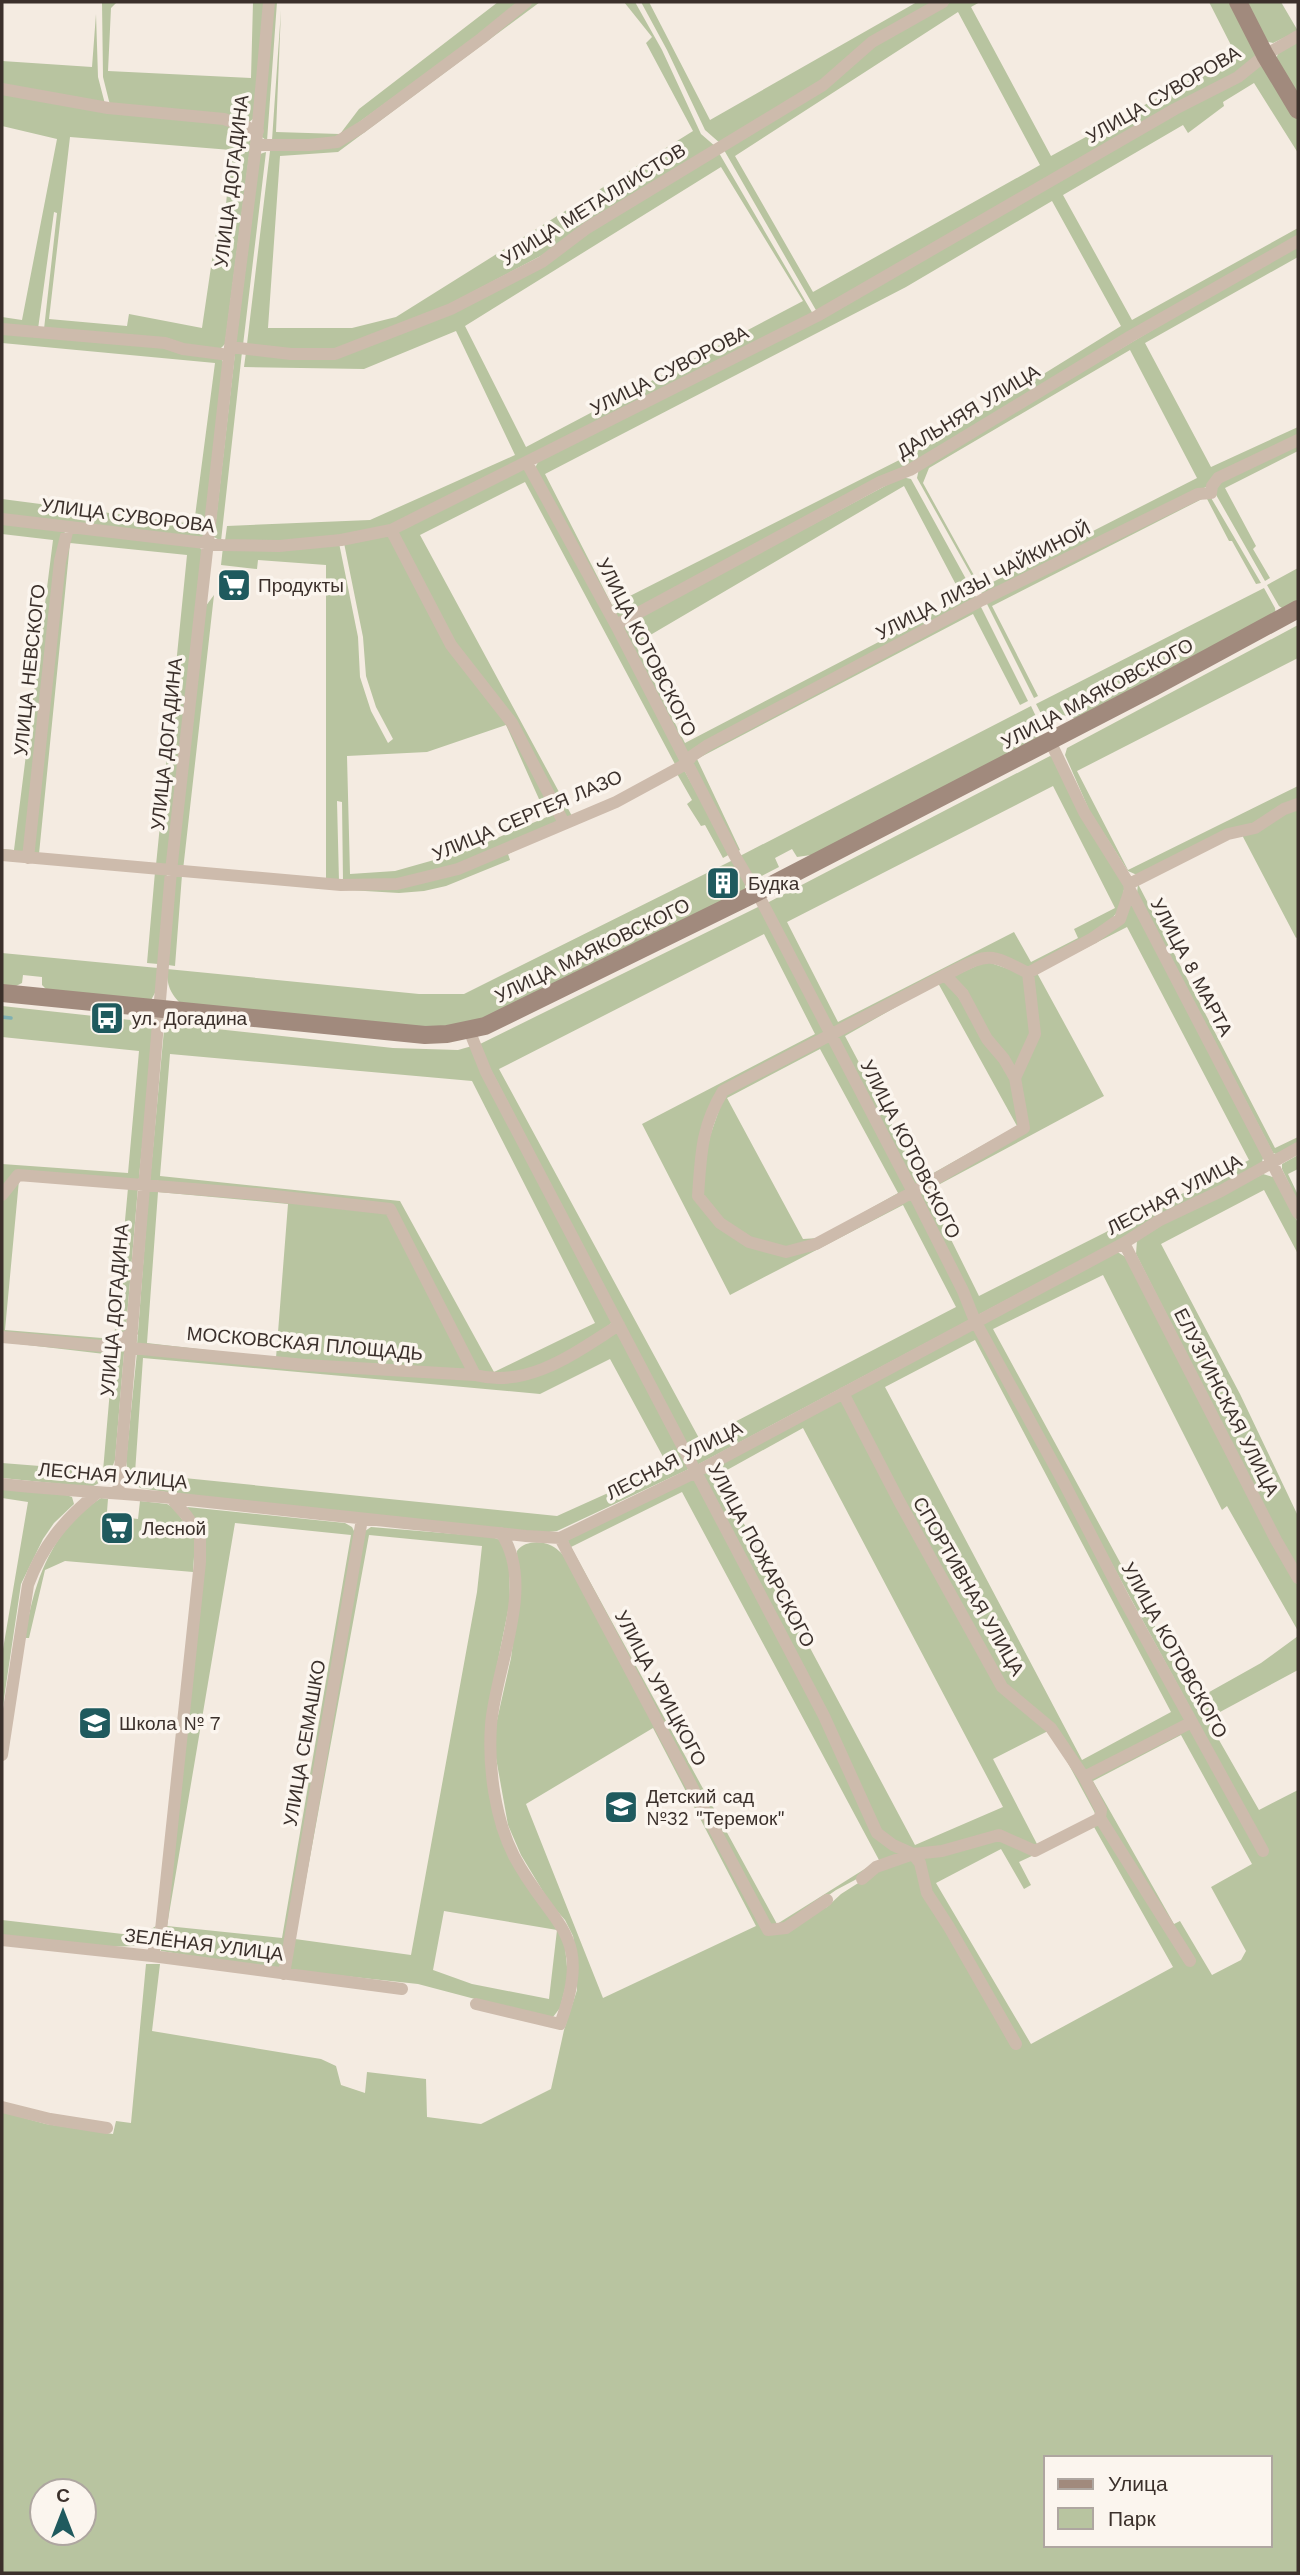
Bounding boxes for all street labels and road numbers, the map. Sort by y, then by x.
street label: УЛИЦА СУВОРОВА [1082,41,1245,148]
street label: УЛИЦА ДОГАДИНА [209,93,254,269]
street label: УЛИЦА МЕТАЛЛИСТОВ [497,138,690,271]
street label: УЛИЦА СУВОРОВА [586,320,752,420]
street label: ДАЛЬНЯЯ УЛИЦА [893,359,1044,463]
street label: УЛИЦА СУВОРОВА [40,493,216,538]
street label: УЛИЦА ЛИЗЫ ЧАЙКИНОЙ [872,516,1094,645]
street label: УЛИЦА КОТОВСКОГО [592,554,702,740]
street label: УЛИЦА НЕВСКОГО [9,583,50,757]
street label: УЛИЦА МАЯКОВСКОГО [997,633,1197,754]
street label: УЛИЦА ДОГАДИНА [146,656,187,832]
street label: УЛИЦА СЕРГЕЯ ЛАЗО [429,765,626,866]
street label: УЛИЦА МАЯКОВСКОГО [491,893,693,1008]
street label: УЛИЦА 8 МАРТА [1146,894,1238,1040]
street label: УЛИЦА КОТОВСКОГО [856,1056,966,1242]
street label: ЛЕСНАЯ УЛИЦА [1103,1149,1246,1240]
street label: УЛИЦА ДОГАДИНА [95,1222,134,1398]
street label: ЕЛУЗГИНСКАЯ УЛИЦА [1169,1304,1284,1500]
street label: МОСКОВСКАЯ ПЛОЩАДЬ [186,1322,424,1365]
street label: ЛЕСНАЯ УЛИЦА [602,1416,746,1505]
street label: ЛЕСНАЯ УЛИЦА [37,1458,189,1494]
street label: УЛИЦА ПОЖАРСКОГО [703,1459,820,1651]
street label: СПОРТИВНАЯ УЛИЦА [908,1493,1029,1680]
street label: УЛИЦА КОТОВСКОГО [1117,1558,1232,1742]
street label: УЛИЦА УРИЦКОГО [610,1607,711,1770]
street label: УЛИЦА СЕМАШКО [279,1658,330,1828]
street label: ЗЕЛЁНАЯ УЛИЦА [123,1923,285,1966]

